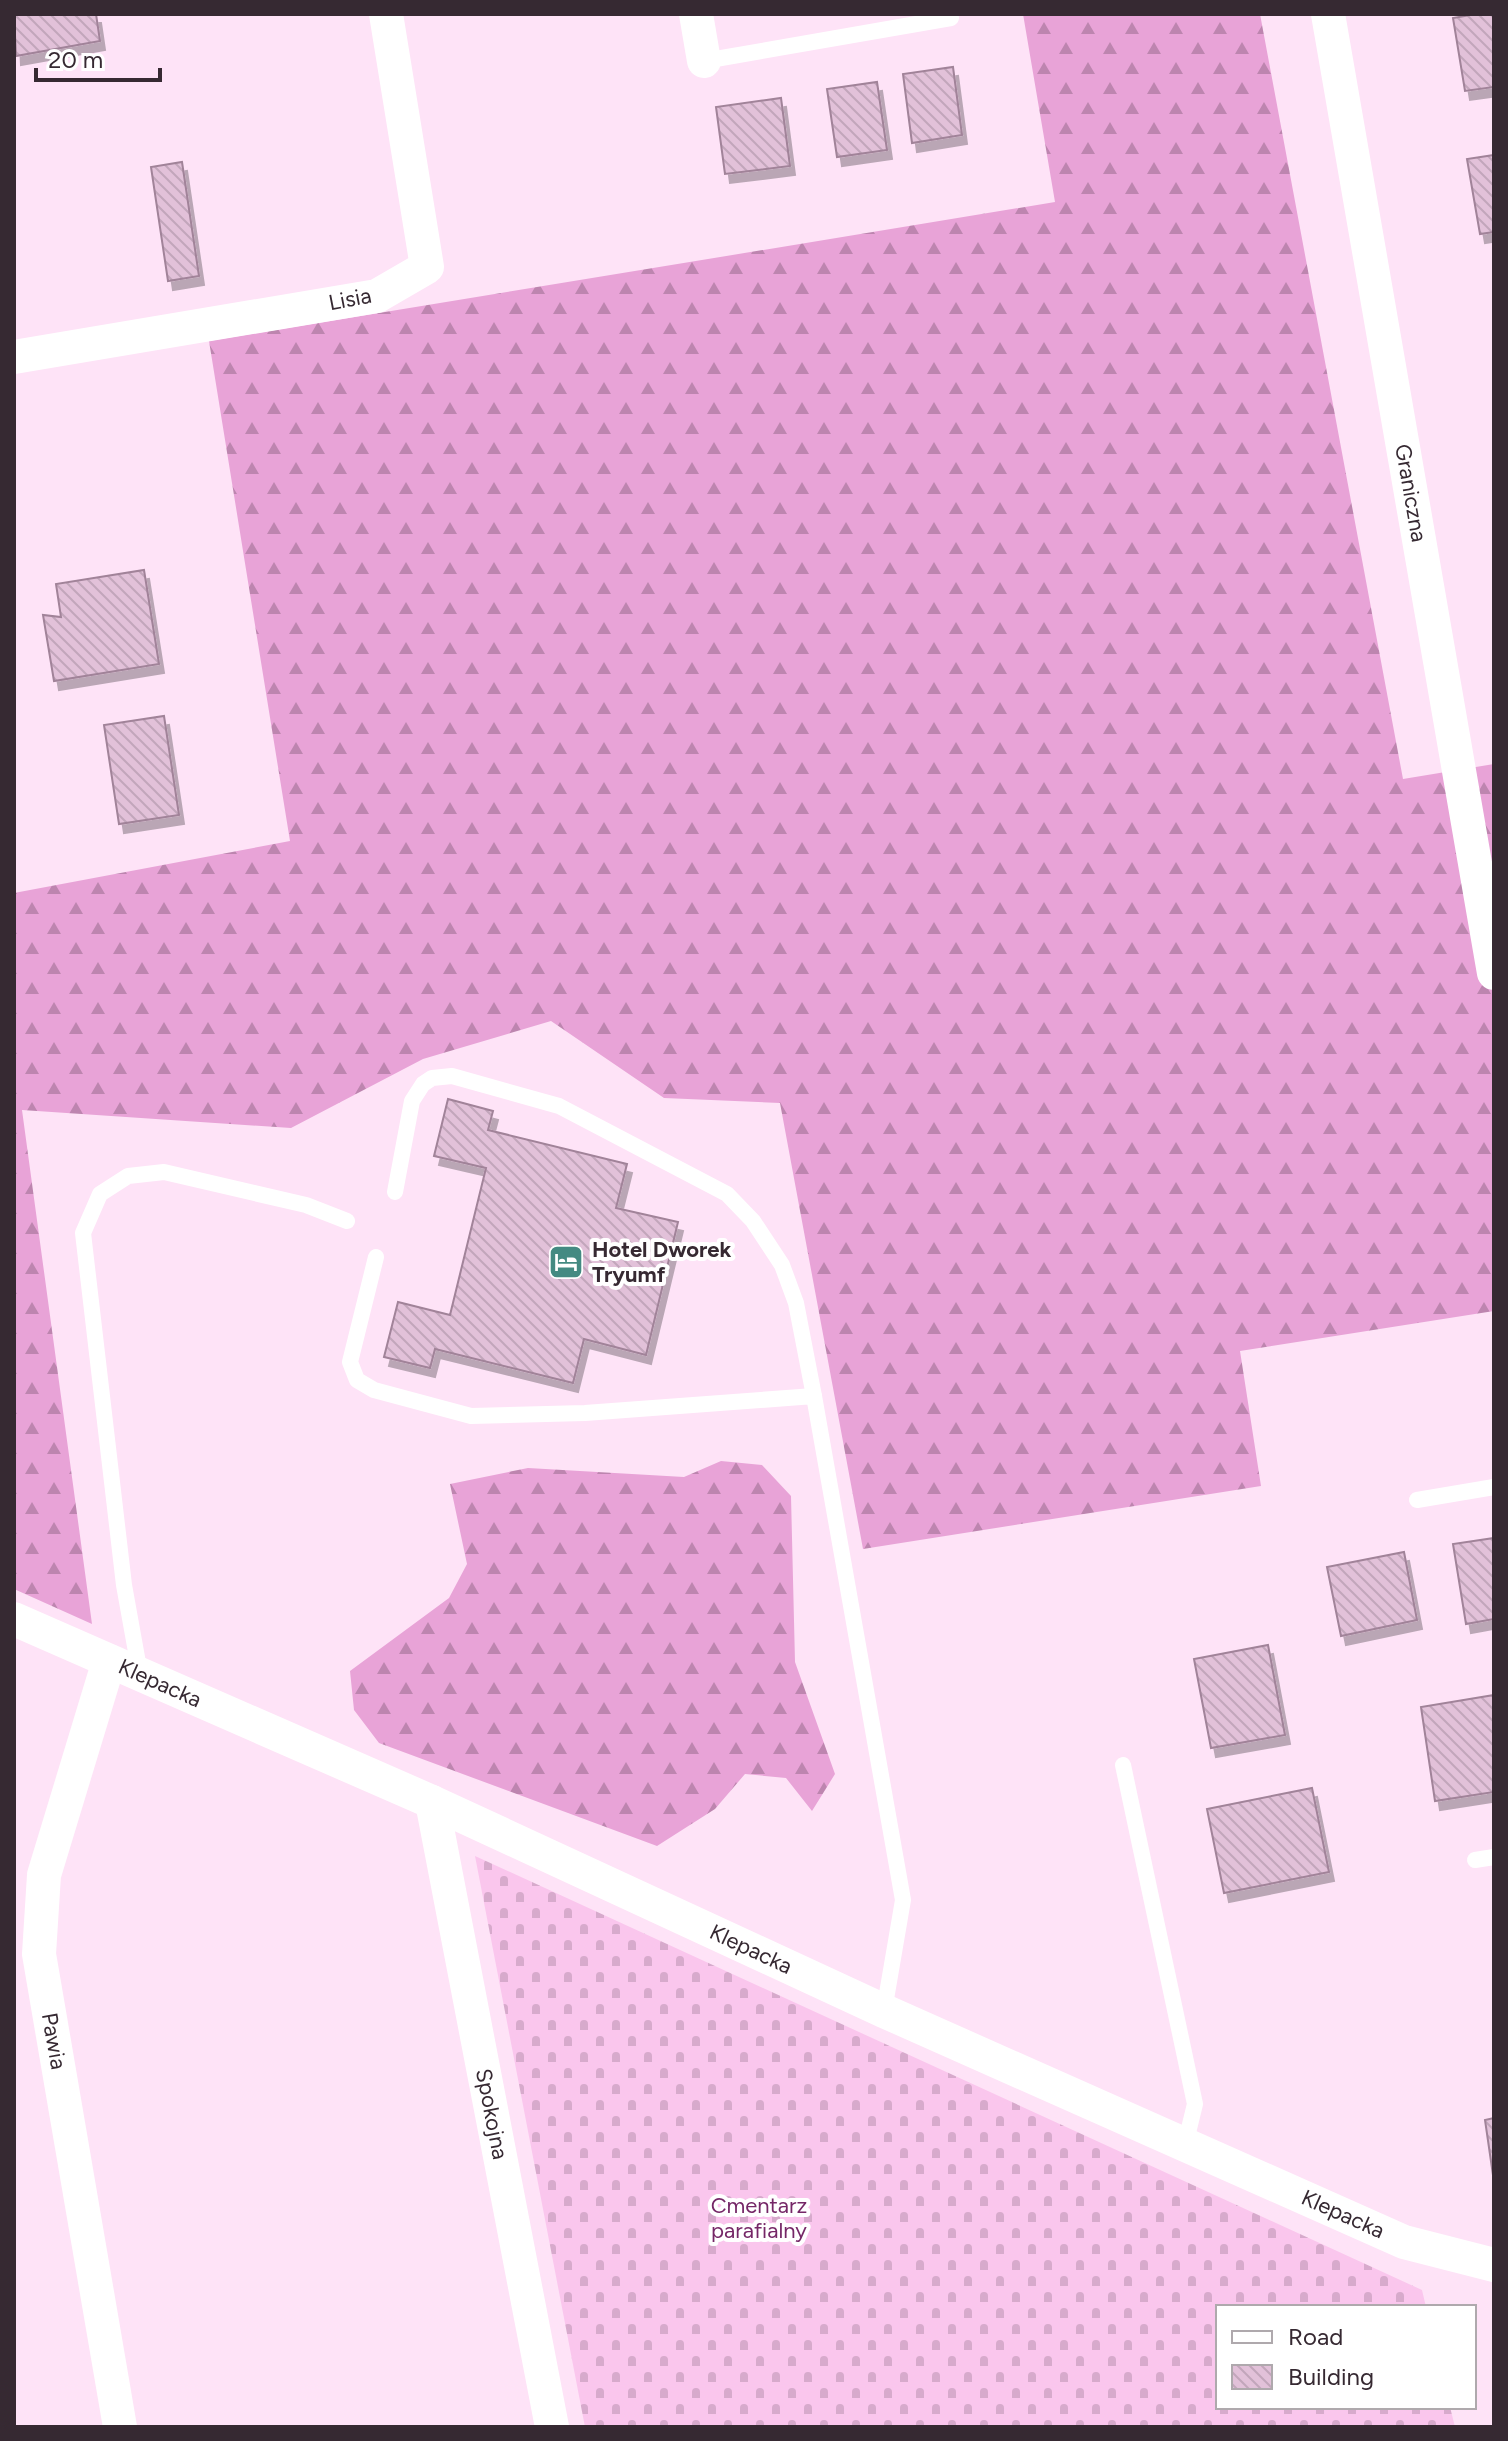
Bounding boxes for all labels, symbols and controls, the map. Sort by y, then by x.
scale bar [36,32,160,82]
text: 20 m [48,45,103,74]
street label: Lisia [326,282,374,316]
street label: Graniczna [1389,442,1433,544]
place label: Hotel Dworek Tryumf [592,1236,731,1288]
hotel icon: Hotel Dworek Tryumf [547,1243,585,1281]
street label: Klepacka [114,1653,206,1713]
street label: Klepacka [705,1918,797,1980]
street label: Pawia [36,2011,72,2071]
street label: Spokojna [470,2066,514,2162]
street label: Klepacka [1297,2184,1389,2244]
park label: Cmentarz parafialny [711,2192,807,2244]
legend [1216,2305,1476,2409]
text: Road [1288,2322,1343,2351]
text: Building [1288,2362,1374,2391]

